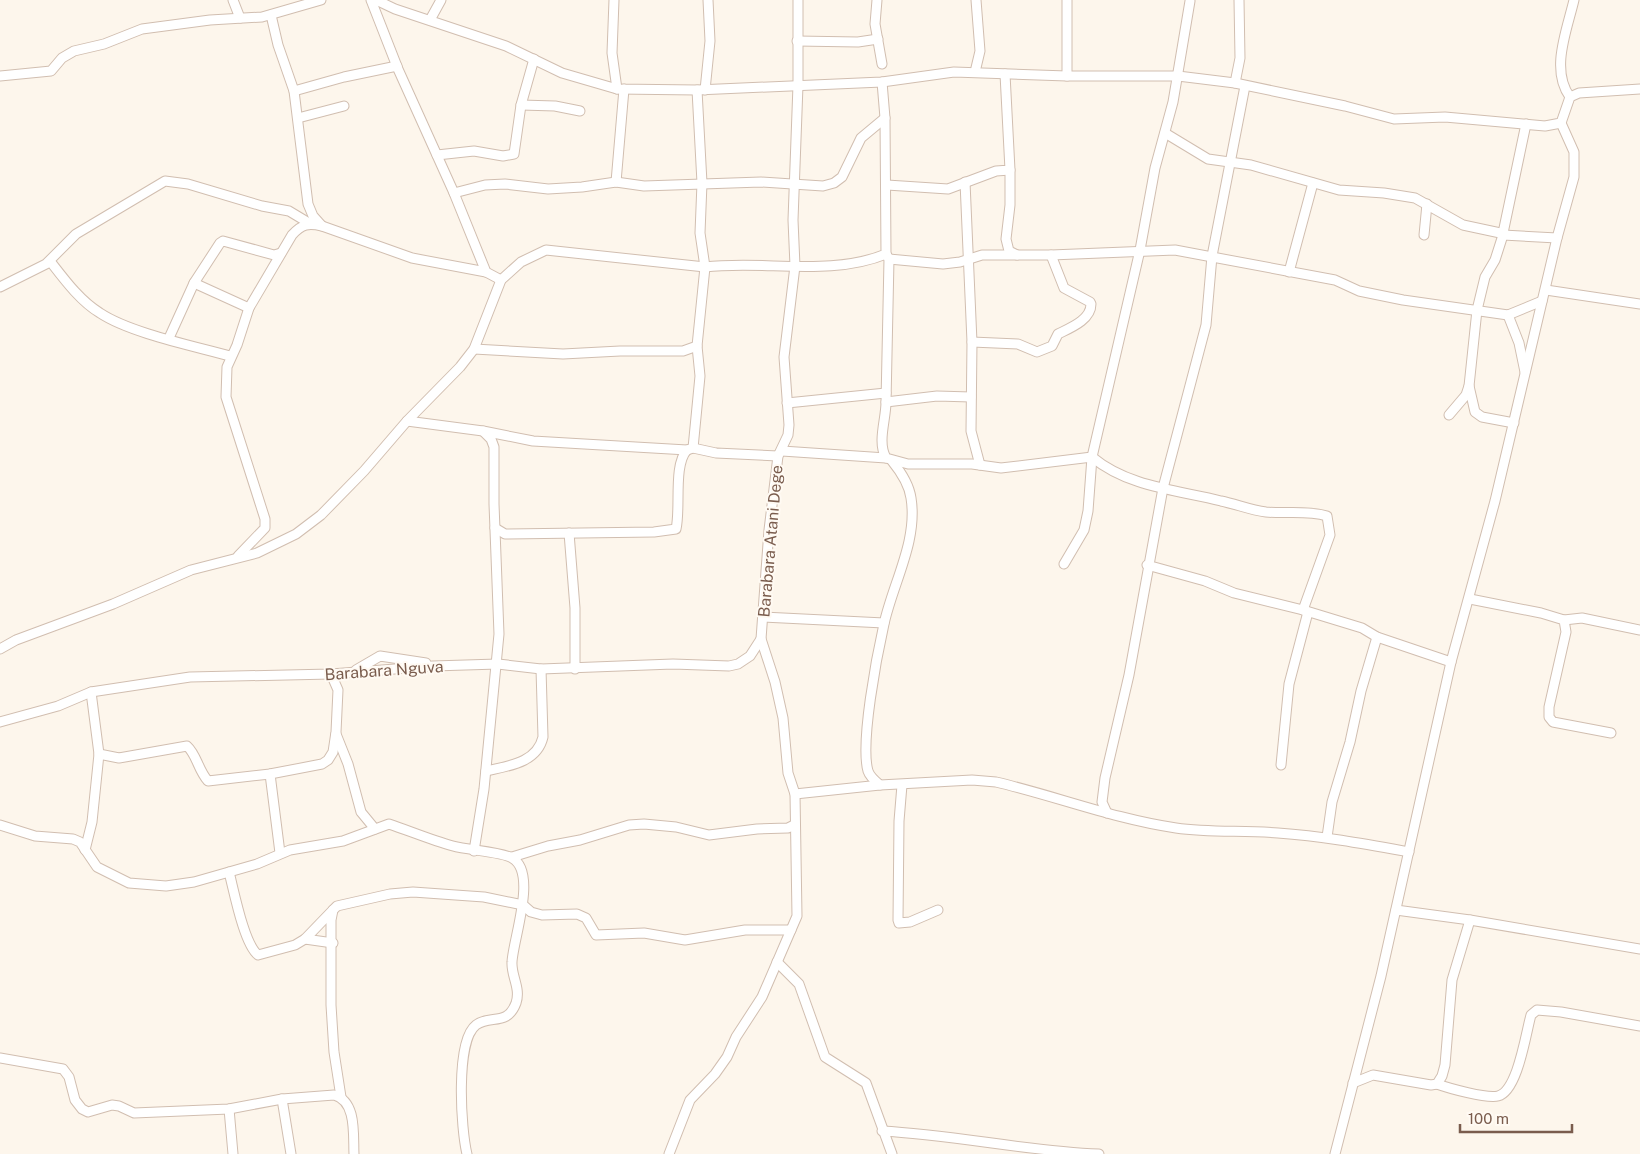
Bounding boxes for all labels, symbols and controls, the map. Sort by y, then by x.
street label: Barabara Atani Dege [754,464,787,618]
street label: Barabara Nguva [324,657,444,684]
scale bar [1460,1102,1572,1134]
text: 100 m [1468,1110,1509,1127]

